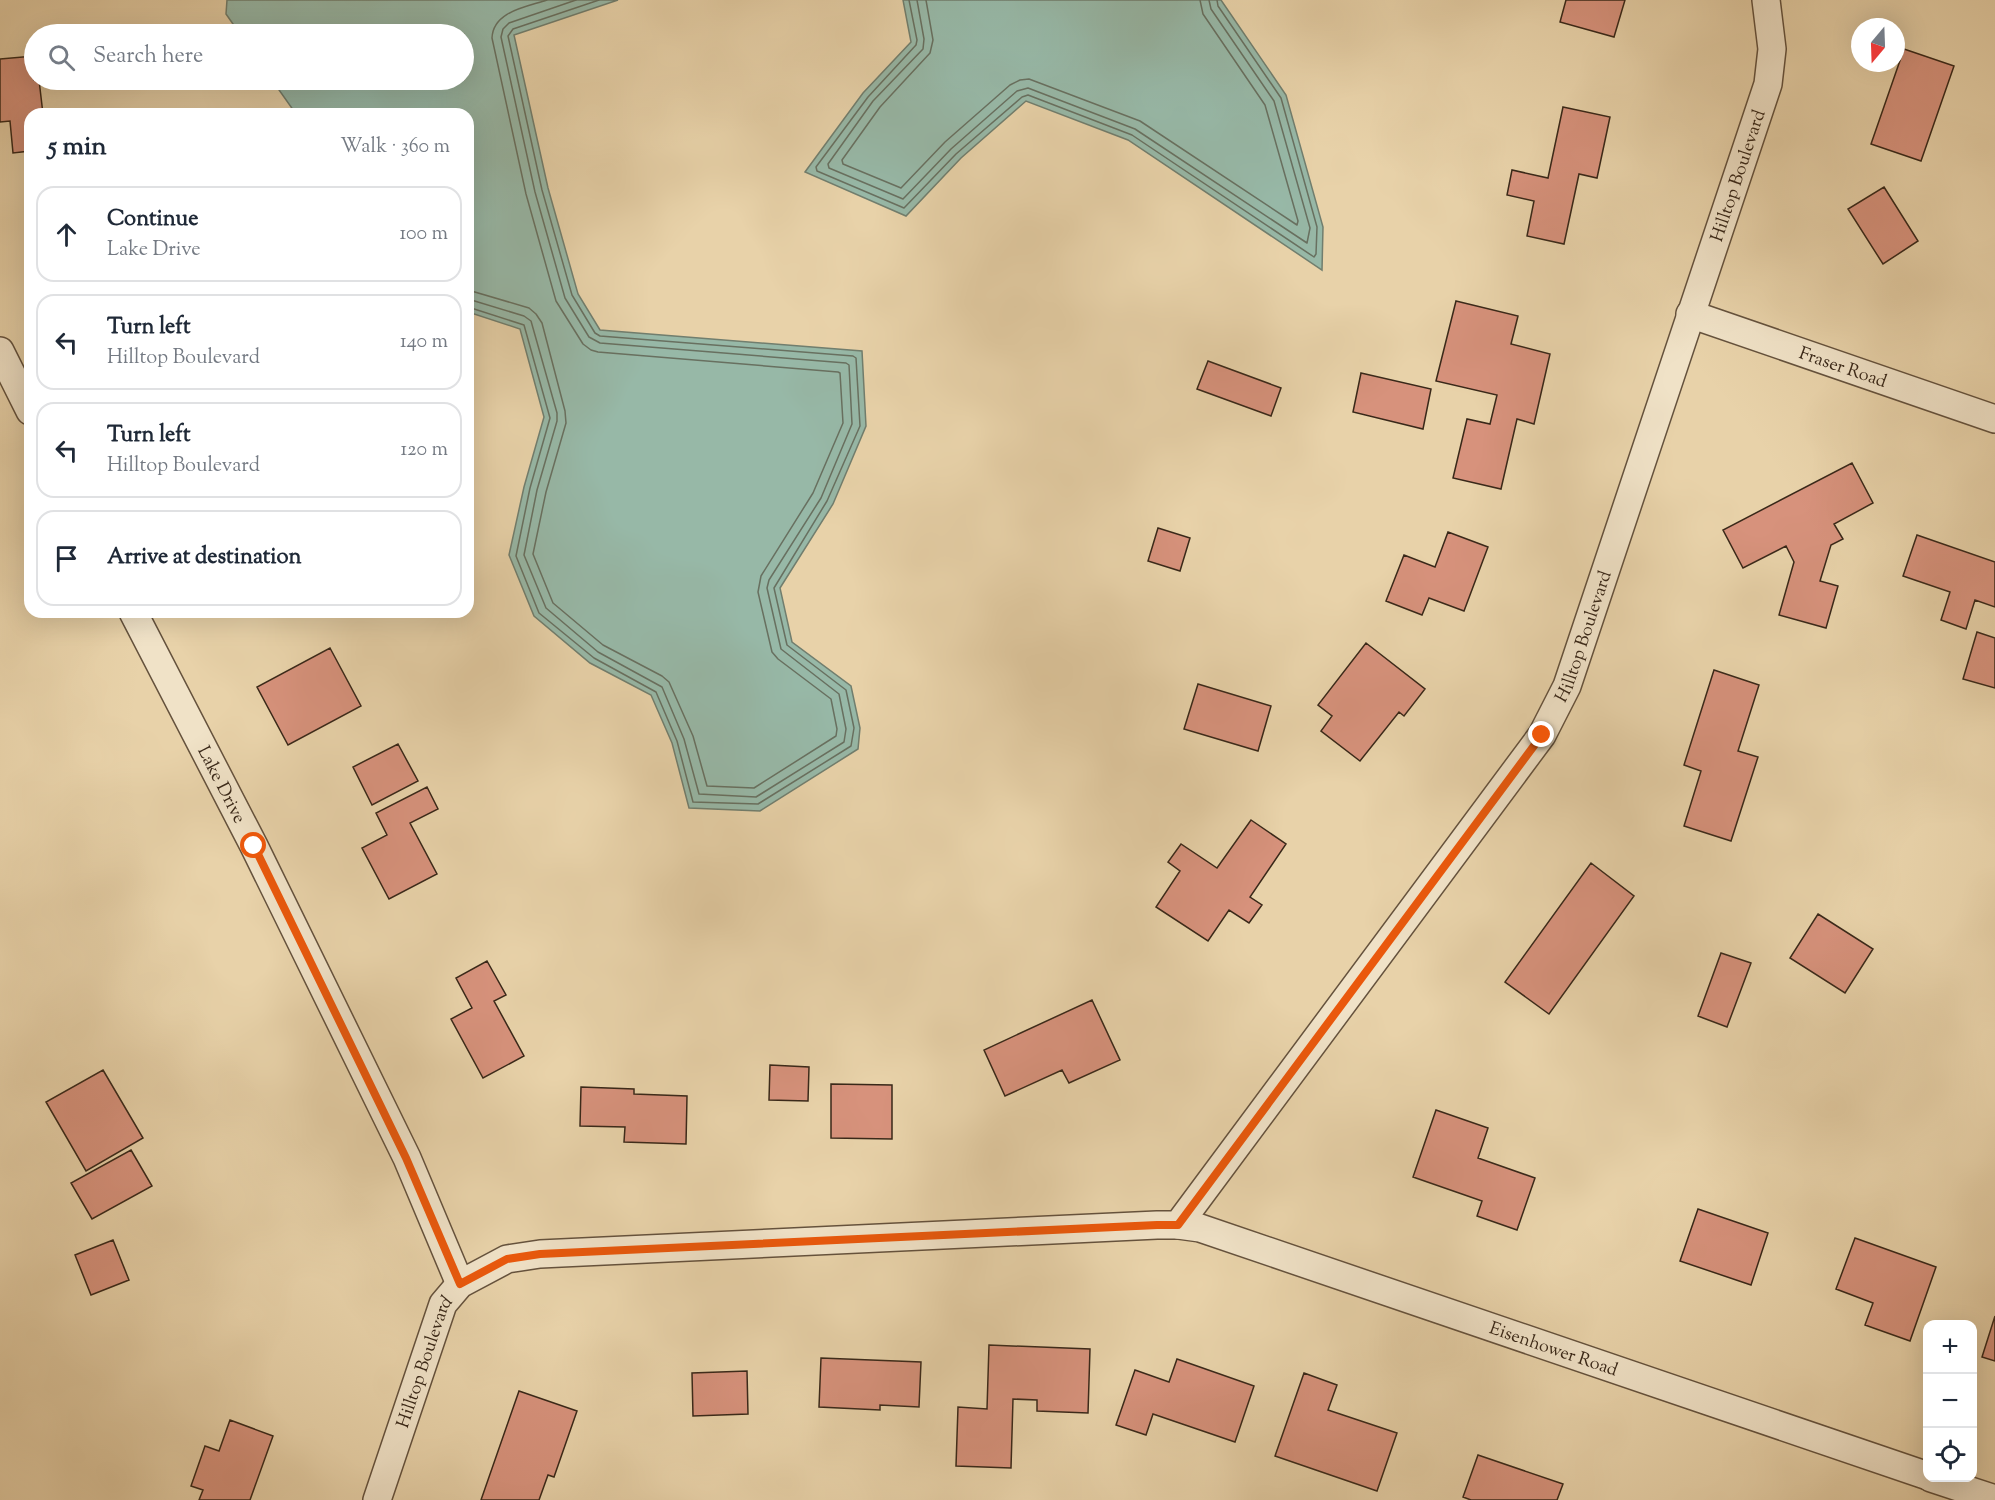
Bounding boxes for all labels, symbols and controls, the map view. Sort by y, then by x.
north arrow [1851,18,1905,72]
search box [24,24,474,90]
icon: search [45,41,78,74]
text: Search here [93,41,203,73]
street label: Hilltop Boulevard [1705,107,1774,246]
text: 5 min [48,129,107,166]
text: Walk · 360 m [340,133,450,162]
text: Continue [107,204,198,236]
icon: ahead [50,218,83,251]
text: 100 m [399,220,448,249]
text: Lake Drive [107,236,201,265]
text: Turn left [107,312,190,344]
icon: left [50,326,83,359]
text: 140 m [400,328,448,357]
street label: Fraser Road [1795,341,1890,396]
text: Hilltop Boulevard [107,344,260,373]
text: Turn left [107,420,190,452]
icon: left [50,434,83,467]
text: 120 m [400,436,448,465]
text: Hilltop Boulevard [107,452,260,481]
icon: arrive [50,542,83,575]
text: Arrive at destination [107,542,302,574]
street label: Hilltop Boulevard [1550,568,1620,708]
route end [1528,721,1554,747]
street label: Lake Drive [189,742,251,829]
route start [240,832,266,858]
street label: Hilltop Boulevard [391,1291,460,1432]
street label: Eisenhower Road [1485,1316,1621,1384]
map controls [1923,1320,1977,1482]
button: + [1923,1320,1977,1374]
button: − [1923,1374,1977,1428]
button: locate [1923,1428,1977,1482]

